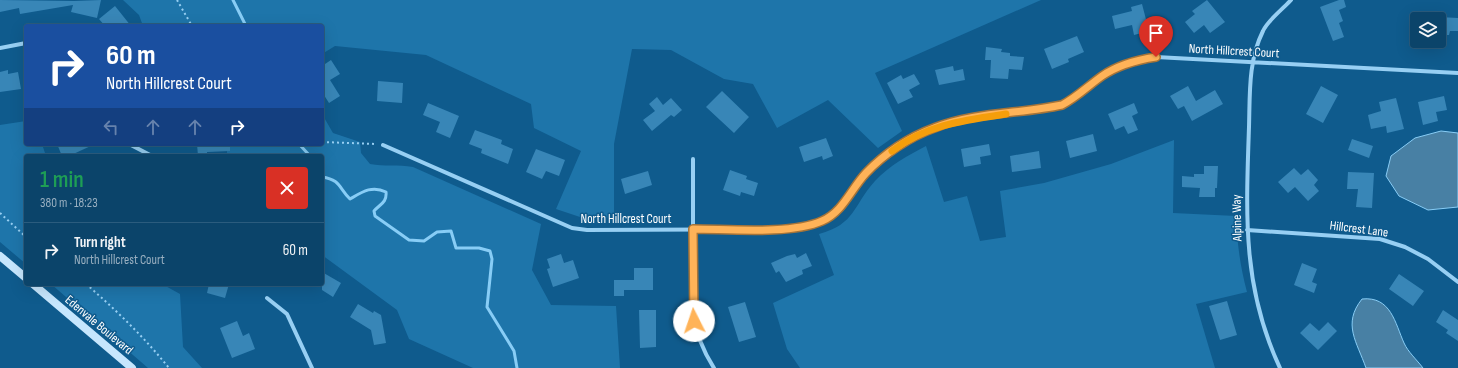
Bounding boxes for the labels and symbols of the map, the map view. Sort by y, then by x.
pin [1139,16,1173,57]
street label: North Hillcrest Court [1188,41,1280,61]
street label: Alpine Way [1229,194,1245,243]
street label: North Hillcrest Court [581,211,671,227]
street label: Hillcrest Lane [1329,217,1389,241]
street label: Edenvale Boulevard [62,292,136,358]
position arrow [673,300,715,342]

